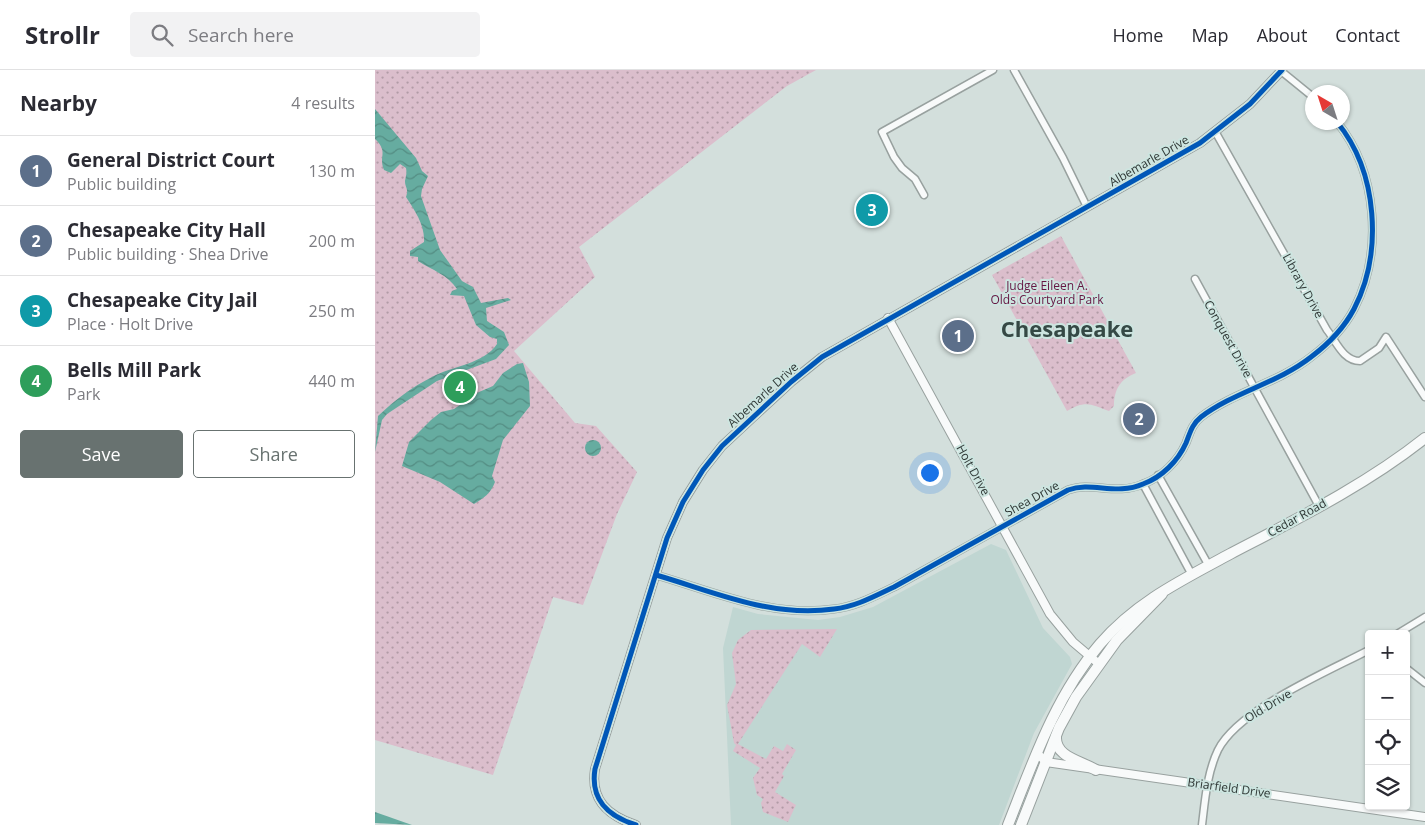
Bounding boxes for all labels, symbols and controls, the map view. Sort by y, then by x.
search box [130,12,480,57]
text: Strollr [25,18,100,51]
icon: search [148,21,176,49]
text: Search here [188,22,294,48]
text: Home [1113,23,1163,47]
text: Map [1191,23,1229,47]
text: About [1257,23,1307,47]
text: Contact [1335,23,1400,47]
north arrow [1305,85,1350,130]
text: Nearby [20,89,97,117]
text: 4 results [291,92,355,114]
street label: Albemarle Drive [1106,131,1192,190]
text: General District Court [67,147,275,173]
text: 1 [31,160,41,182]
text: 130 m [309,160,355,182]
text: Public building [67,173,176,195]
pin: 3 [856,191,888,229]
text: Chesapeake City Hall [67,217,266,243]
text: 2 [31,230,41,252]
text: 200 m [309,230,355,252]
text: Public building · Shea Drive [67,243,268,265]
street label: Library Drive [1279,250,1328,321]
park label: Judge Eileen A. Olds Courtyard Park [991,277,1104,308]
text: Chesapeake City Jail [67,287,258,313]
street label: Conquest Drive [1200,297,1257,381]
text: 3 [31,300,41,322]
text: 250 m [309,300,355,322]
text: Place · Holt Drive [67,313,193,335]
district label: Chesapeake [1001,313,1133,343]
pin: 1 [942,317,974,355]
text: Bells Mill Park [67,357,201,383]
street label: Albemarle Drive [724,358,802,431]
pin: 4 [444,368,476,406]
text: 4 [31,370,41,392]
text: 440 m [309,370,355,392]
text: Park [67,383,100,405]
pin: 2 [1123,400,1155,438]
button: Save [20,430,183,478]
button: Share [193,430,355,478]
street label: Holt Drive [952,441,995,499]
your location [917,460,943,486]
street label: Shea Drive [1001,476,1062,521]
street label: Cedar Road [1264,494,1329,541]
map controls [1365,630,1410,810]
button: + [1365,630,1410,675]
button: − [1365,675,1410,720]
street label: Old Drive [1241,685,1295,726]
button: locate [1365,720,1410,765]
button: layers [1365,765,1410,810]
street label: Briarfield Drive [1186,773,1272,802]

